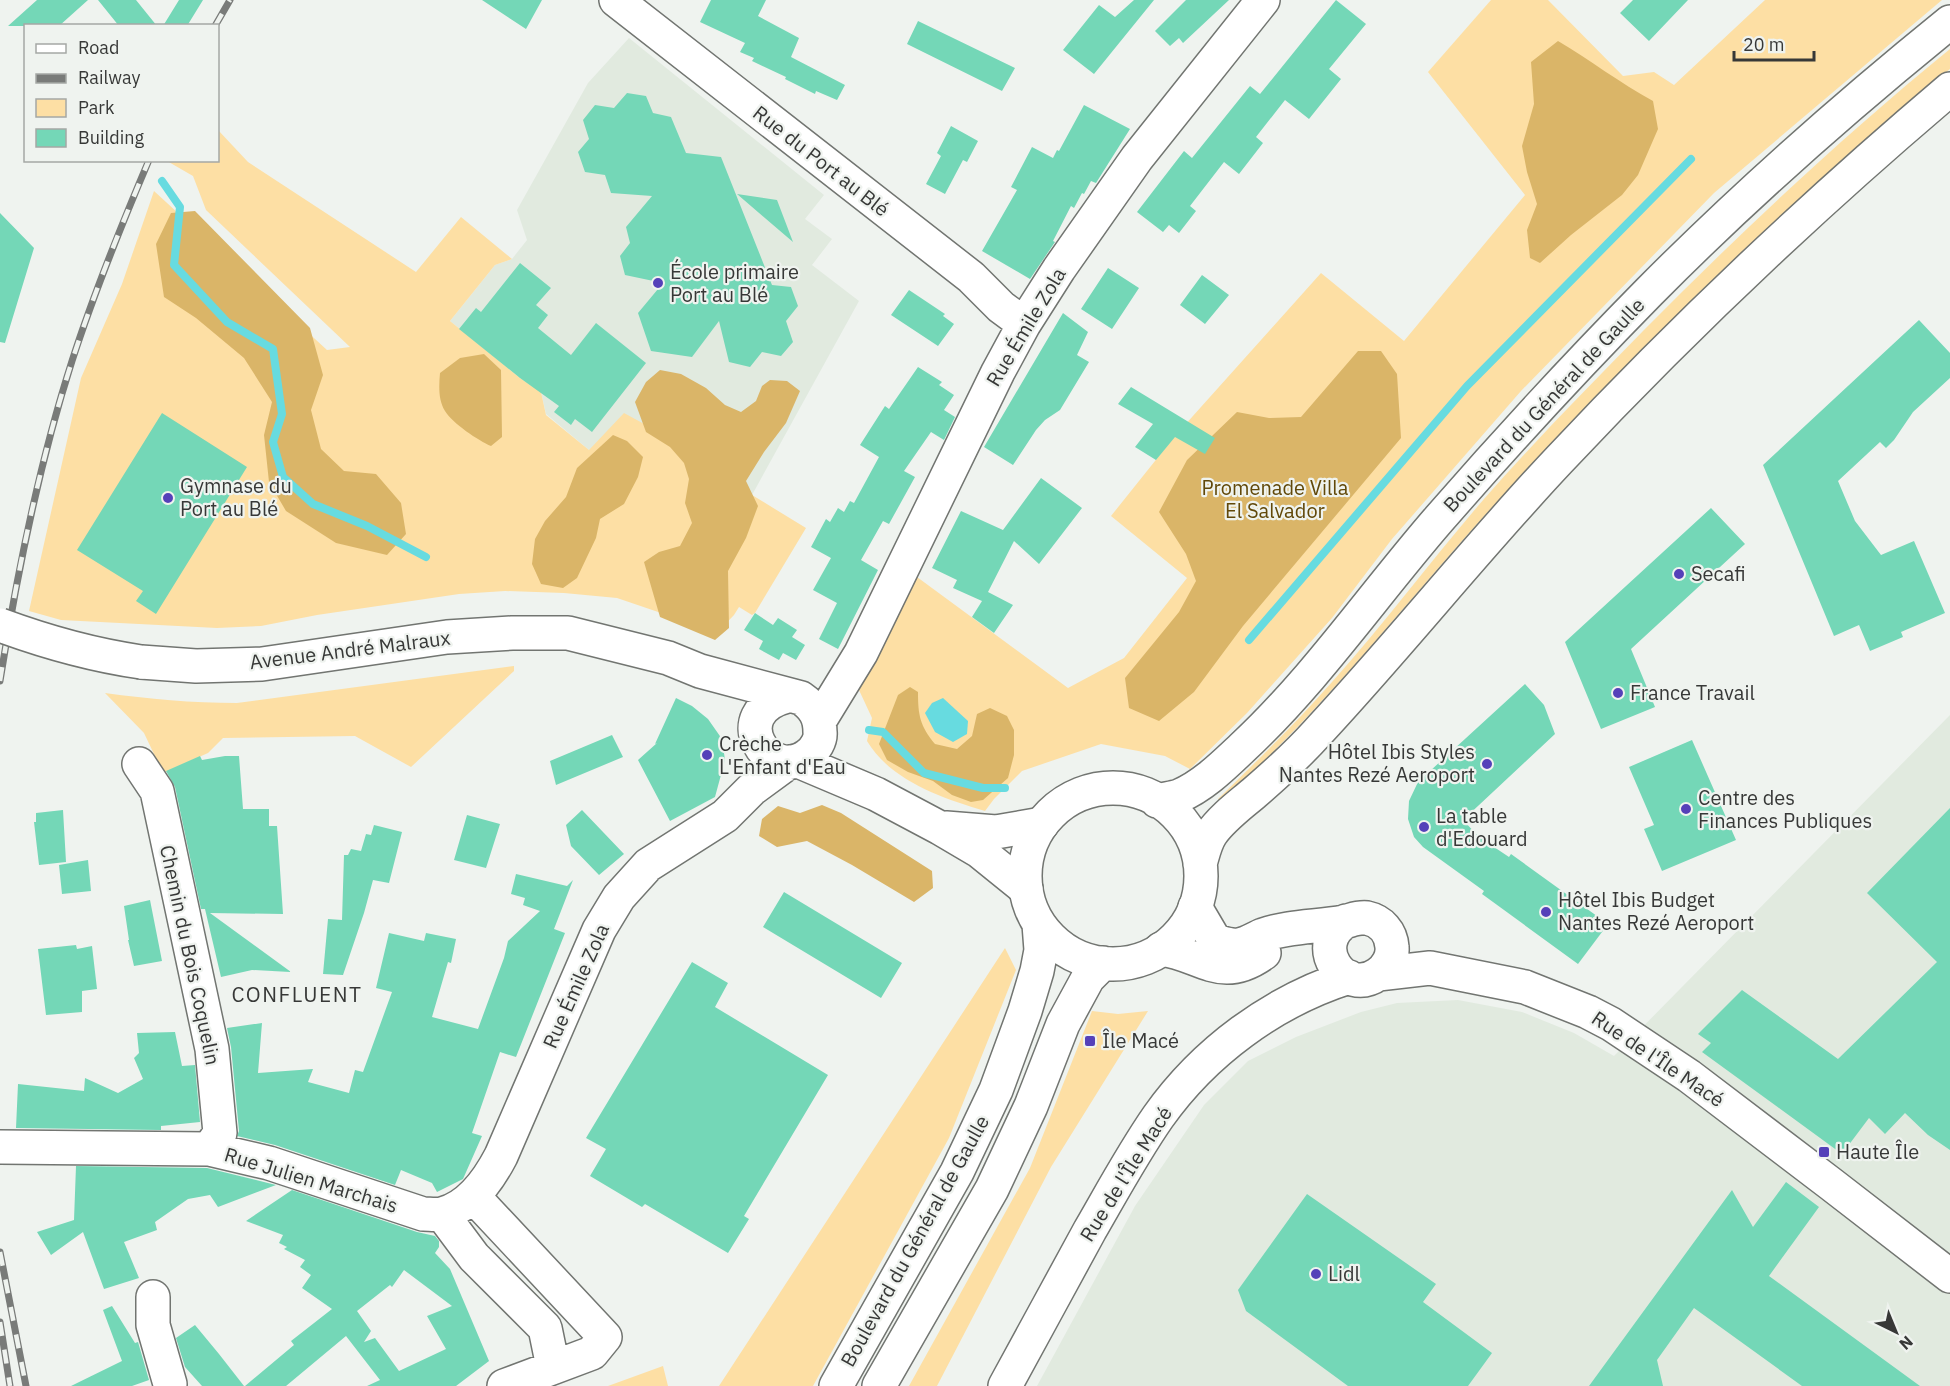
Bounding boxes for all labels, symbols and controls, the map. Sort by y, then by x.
legend [24,24,219,162]
scale bar [1734,24,1814,62]
text: 20 m [1743,33,1785,56]
text: Road [78,36,119,59]
text: Railway [78,66,140,89]
text: Park [78,96,115,119]
street label: Rue du Port au Blé [748,99,895,222]
text: Building [78,126,145,149]
place label: École primaire Port au Blé [670,258,799,308]
street label: Rue Émile Zola [980,262,1072,391]
marker: École primaire Port au Blé [651,276,665,290]
street label: Boulevard du Général de Gaulle [1437,292,1650,518]
place label: Gymnase du Port au Blé [180,472,292,522]
park label: Promenade Villa El Salvador [1202,474,1349,524]
marker: Gymnase du Port au Blé [161,491,175,505]
place label: Secafi [1691,560,1746,587]
marker: Secafi [1672,567,1686,581]
street label: Avenue André Malraux [248,624,452,675]
place label: France Travail [1630,679,1755,706]
marker: France Travail [1611,686,1625,700]
place label: Crèche L'Enfant d'Eau [719,730,846,780]
place label: Hôtel Ibis Styles Nantes Rezé Aeroport [1279,738,1475,788]
marker: Crèche L'Enfant d'Eau [700,748,714,762]
marker: Hôtel Ibis Styles Nantes Rezé Aeroport [1480,757,1494,771]
place label: Centre des Finances Publiques [1698,784,1872,834]
place label: La table d'Edouard [1436,802,1528,852]
marker: Centre des Finances Publiques [1679,802,1693,816]
marker: La table d'Edouard [1417,820,1431,834]
street label: Chemin du Bois Coquelin [154,843,227,1067]
place label: Hôtel Ibis Budget Nantes Rezé Aeroport [1558,886,1754,936]
marker: Hôtel Ibis Budget Nantes Rezé Aeroport [1539,905,1553,919]
street label: Rue Émile Zola [536,919,615,1052]
district label: CONFLUENT [232,980,363,1008]
street label: Rue de l'Île Macé [1587,1004,1730,1113]
place label: Île Macé [1102,1027,1179,1054]
marker: Île Macé [1083,1034,1097,1048]
street label: Rue de l'Île Macé [1073,1101,1178,1246]
street label: Boulevard du Général de Gaulle [834,1110,995,1371]
place label: Haute Île [1836,1138,1919,1165]
street label: Rue Julien Marchais [221,1140,401,1219]
marker: Haute Île [1817,1145,1831,1159]
place label: Lidl [1328,1260,1360,1287]
marker: Lidl [1309,1267,1323,1281]
north arrow [1866,1302,1926,1362]
text: N [1895,1332,1917,1354]

